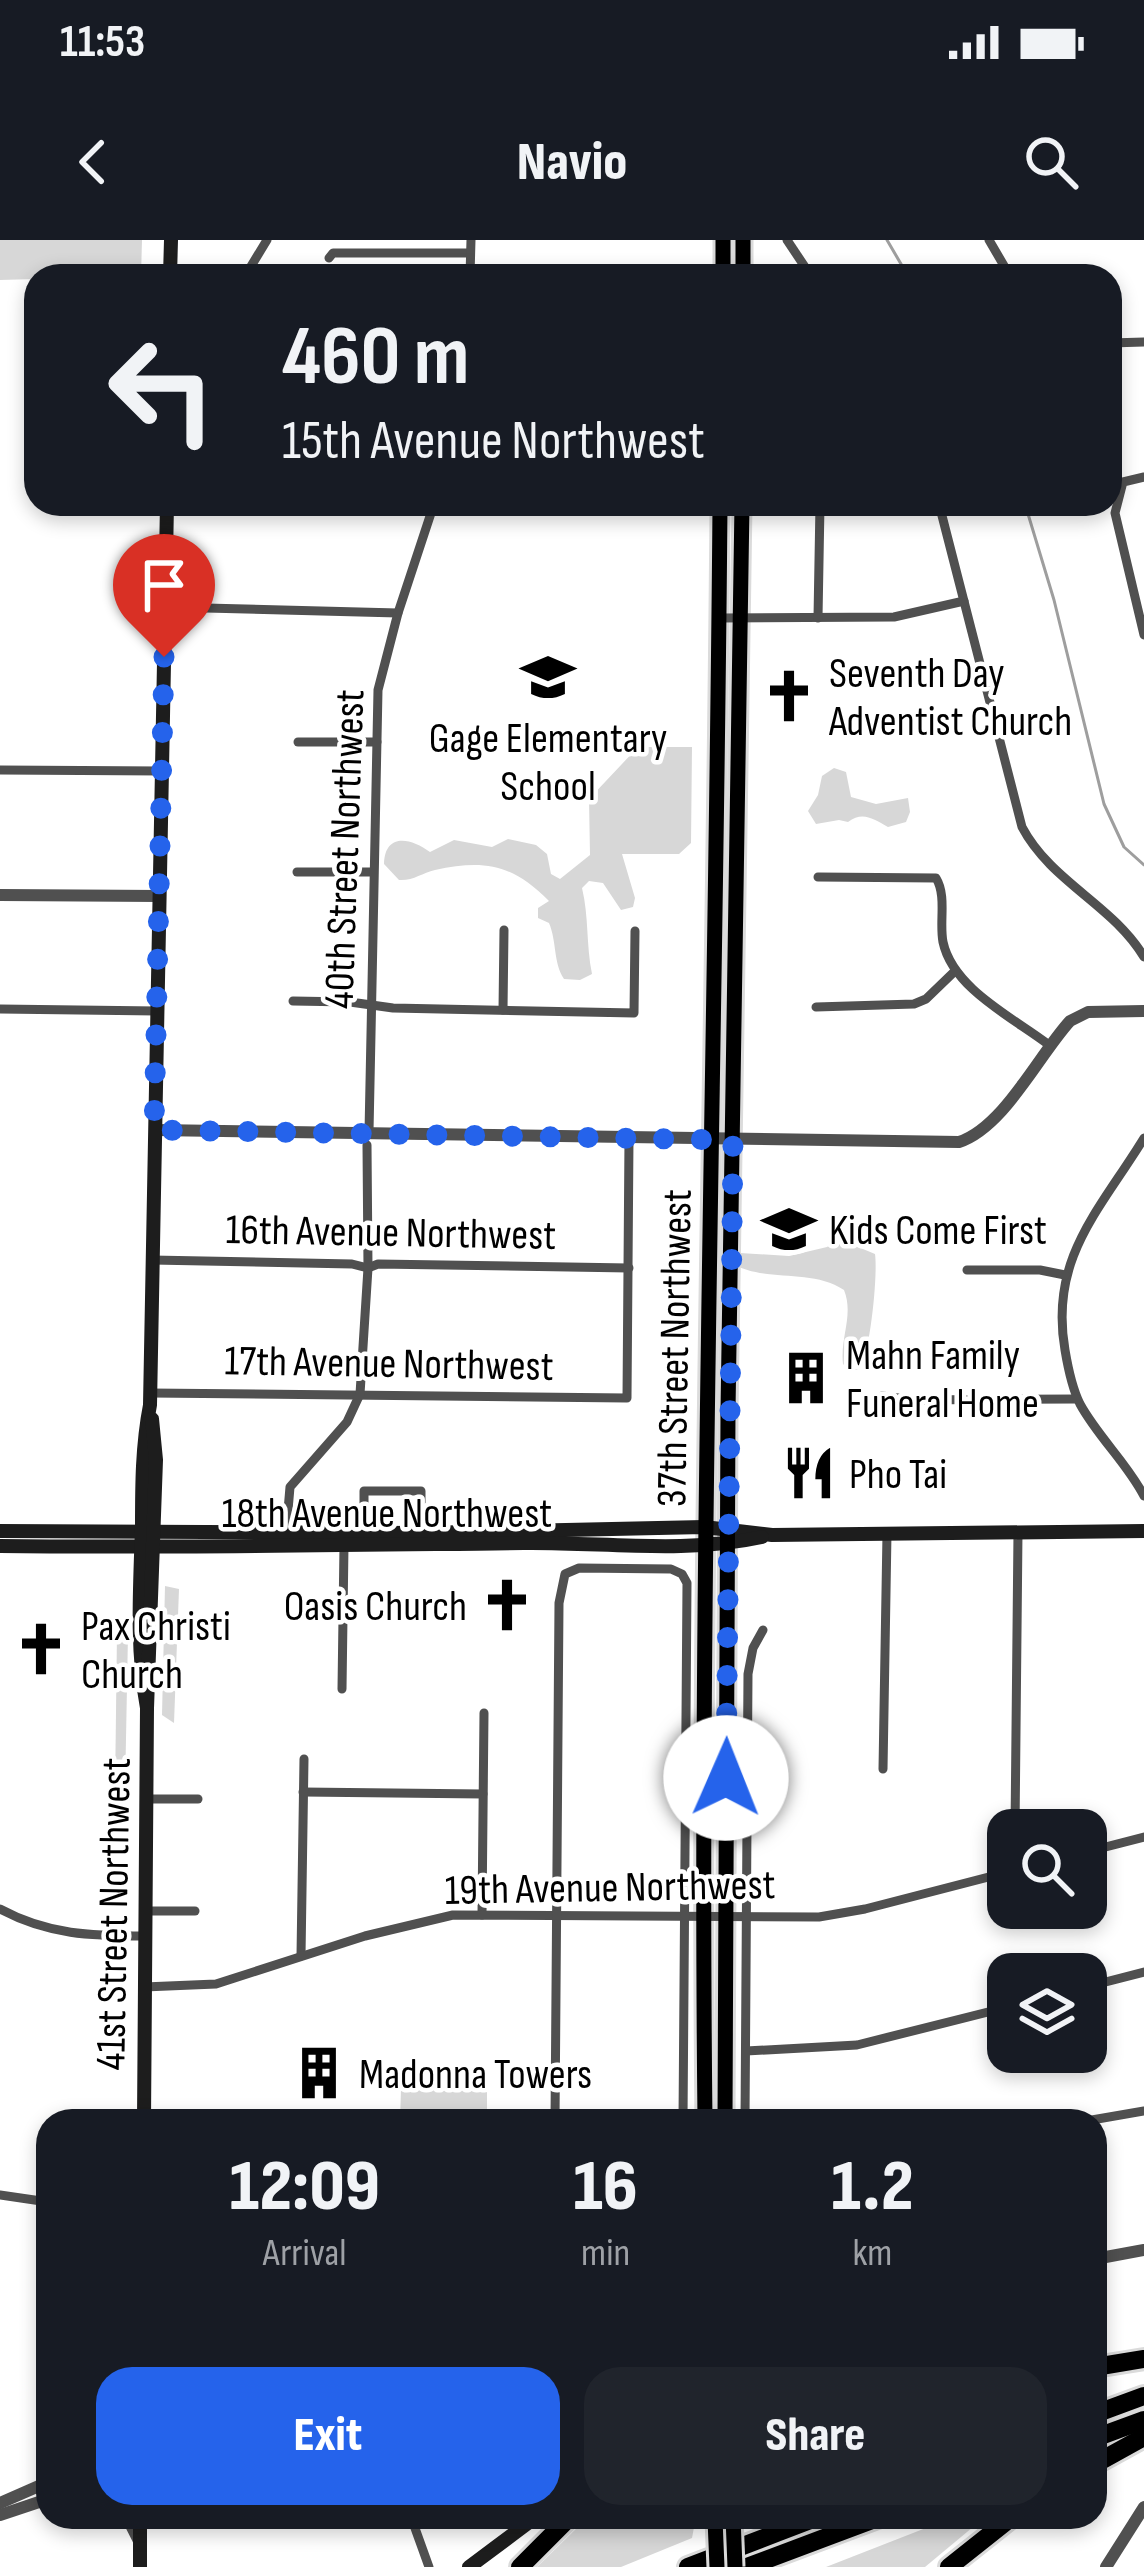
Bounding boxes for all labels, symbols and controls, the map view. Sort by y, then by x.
text: 11:53 [60,15,145,70]
icon: back [60,129,126,195]
icon: search [1018,129,1084,195]
text: Navio [517,130,627,195]
text: 460 m [282,307,469,408]
icon: left [84,312,240,468]
text: 15th Avenue Northwest [282,409,705,474]
pin [113,534,215,657]
icon: arrive [131,552,197,618]
school or university icon: Gage Elementary School [519,648,577,706]
place label: Seventh Day Adventist Church [828,649,1072,748]
church icon: Seventh Day Adventist Church [760,667,818,725]
street label: 40th Street Northwest [314,689,377,1010]
place label: Gage Elementary School [429,714,667,813]
street label: 37th Street Northwest [647,1189,704,1507]
school or university icon: Kids Come First [760,1200,818,1258]
street label: 16th Avenue Northwest [225,1205,557,1262]
place label: Kids Come First [829,1206,1047,1257]
place label: Mahn Family Funeral Home [846,1331,1039,1430]
street label: 17th Avenue Northwest [224,1336,554,1393]
building icon: Mahn Family Funeral Home [777,1349,835,1407]
restaurant icon: Pho Tai [780,1444,838,1502]
place label: Pho Tai [849,1450,947,1501]
street label: 18th Avenue Northwest [222,1489,552,1540]
church icon: Oasis Church [478,1576,536,1634]
place label: Oasis Church [284,1582,467,1633]
place label: Pax Christi Church [81,1602,231,1701]
church icon: Pax Christi Church [12,1620,70,1678]
position arrow [663,1715,789,1841]
street label: 41st Street Northwest [86,1757,143,2071]
map controls [987,1809,1107,2073]
button: search [987,1809,1107,1929]
street label: 19th Avenue Northwest [444,1860,776,1917]
button: layers [987,1953,1107,2073]
building icon: Madonna Towers [290,2044,348,2102]
place label: Madonna Towers [359,2050,592,2101]
text: 12:09 [229,2144,380,2231]
text: 16 [573,2144,638,2231]
text: 1.2 [831,2144,914,2231]
text: Arrival [263,2230,347,2277]
text: min [581,2230,630,2277]
text: km [852,2230,892,2277]
button: Exit [96,2367,560,2505]
button: Share [584,2367,1047,2505]

